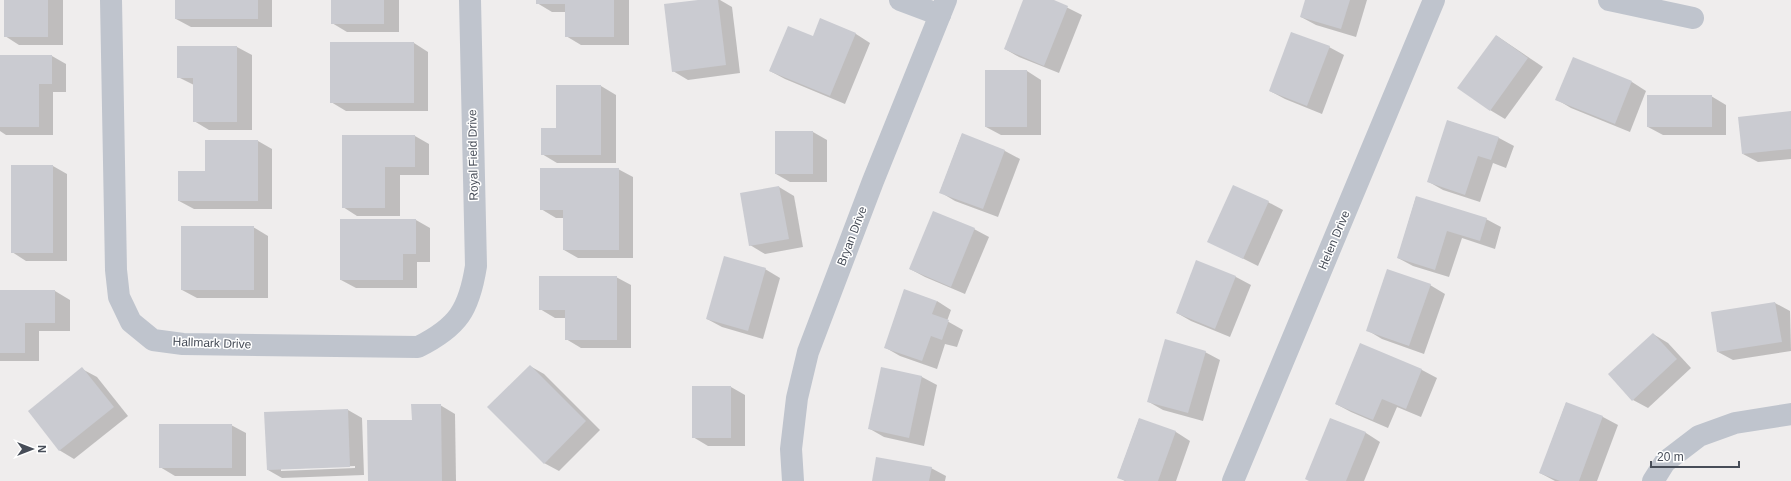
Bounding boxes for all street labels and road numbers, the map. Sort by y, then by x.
street label: Royal Field Drive [465,109,481,201]
street label: Bryan Drive [834,204,870,268]
street label: Helen Drive [1315,208,1353,272]
street label: Hallmark Drive [172,335,252,351]

